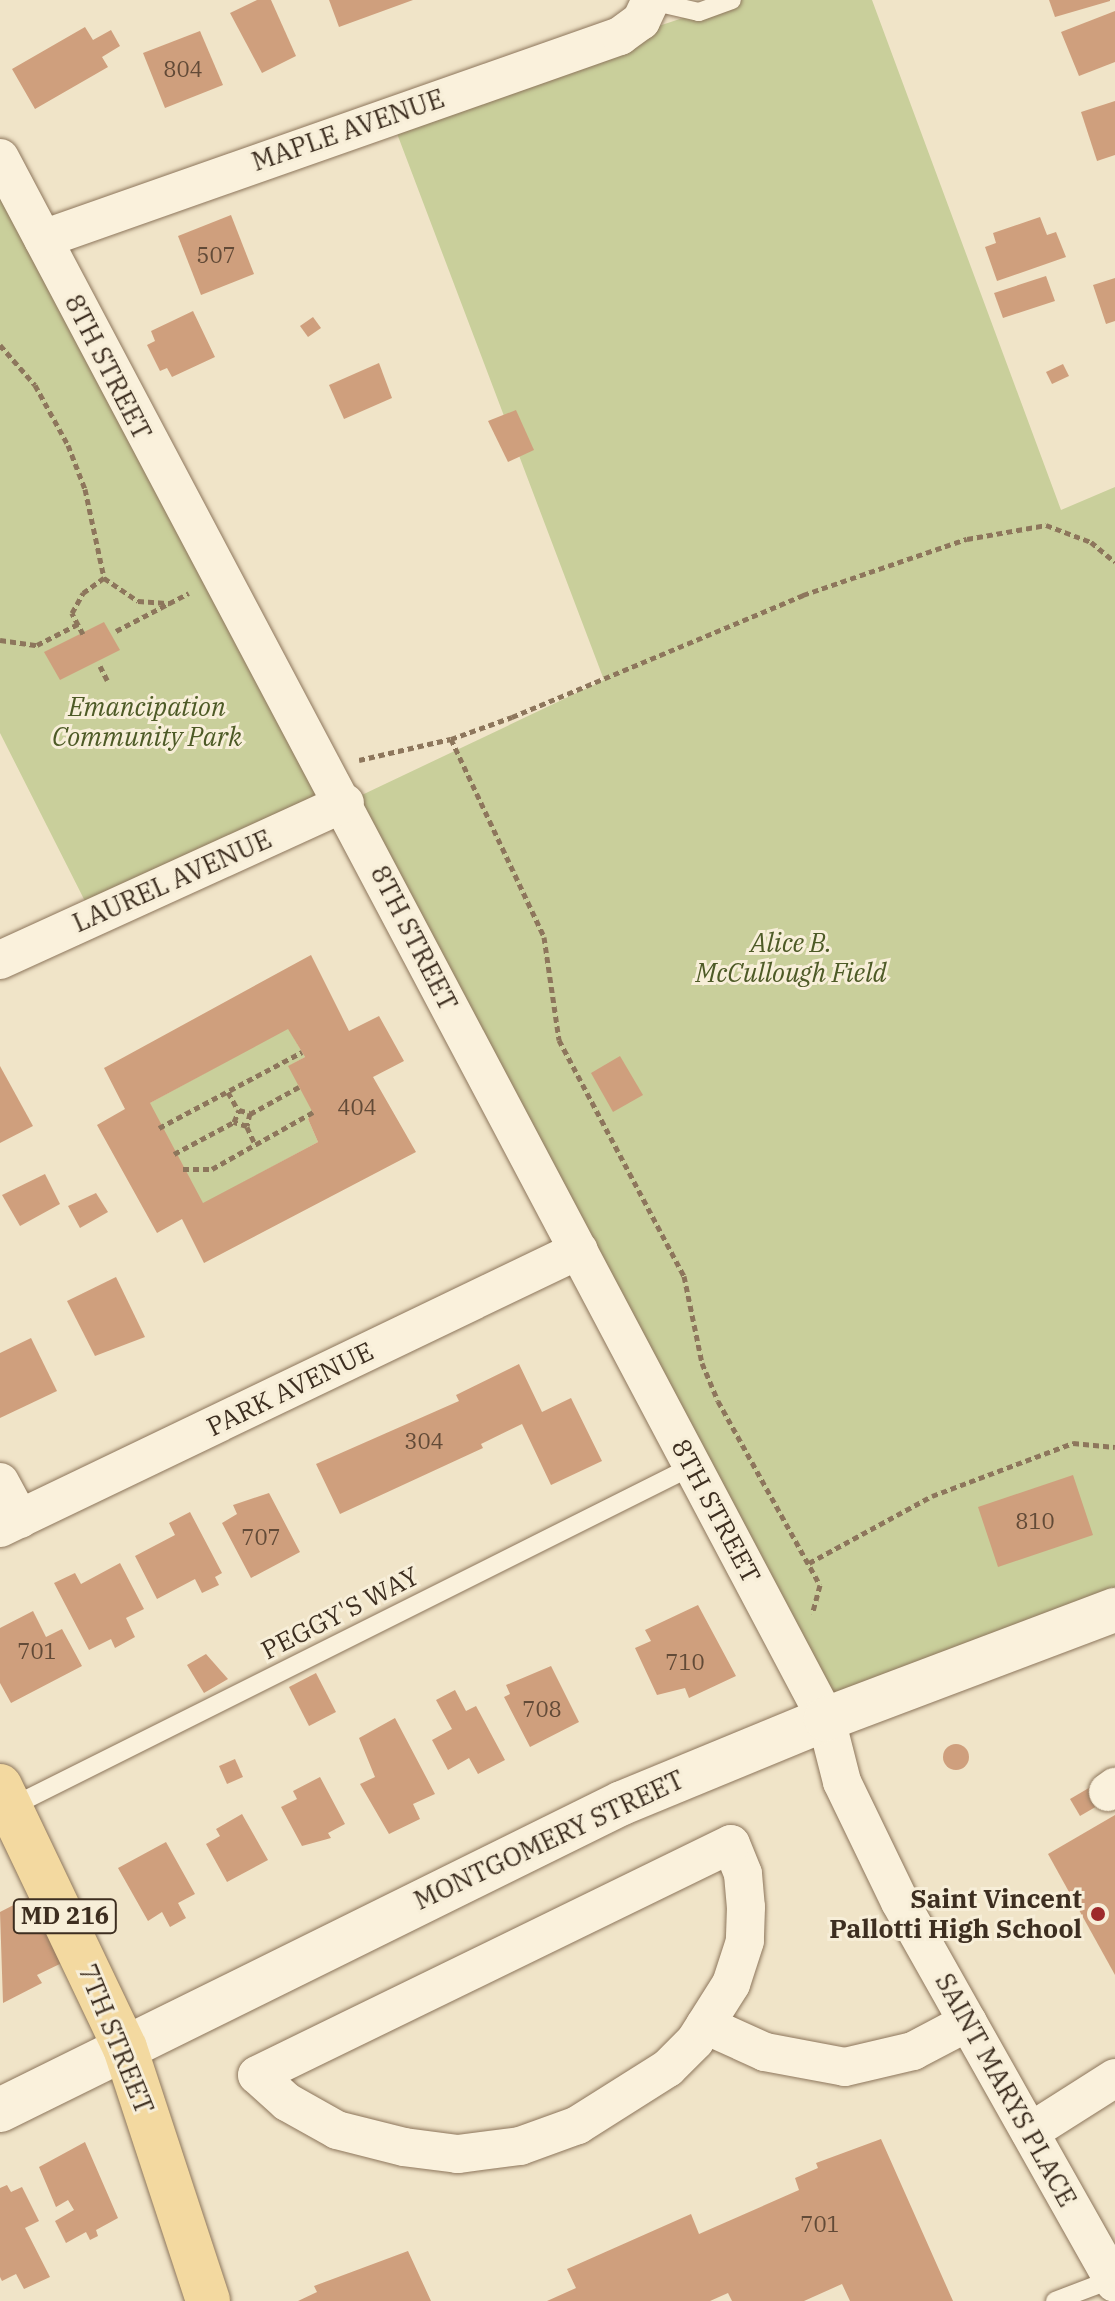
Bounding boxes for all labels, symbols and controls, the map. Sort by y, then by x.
house number: 804 [163,56,203,82]
street label: MAPLE AVENUE [248,82,448,178]
house number: 507 [196,242,236,268]
street label: 8TH STREET [58,289,158,445]
park label: Emancipation Community Park [52,691,242,752]
street label: LAUREL AVENUE [68,823,276,939]
street label: 8TH STREET [364,860,464,1016]
park label: Alice B. McCullough Field [695,927,887,988]
house number: 404 [337,1094,377,1120]
street label: PARK AVENUE [202,1335,378,1443]
house number: 304 [404,1428,444,1454]
street label: 8TH STREET [665,1434,767,1588]
house number: 810 [1015,1508,1055,1534]
house number: 707 [241,1524,281,1550]
street label: PEGGY'S WAY [256,1560,424,1666]
house number: 701 [17,1638,57,1664]
house number: 710 [665,1649,705,1675]
house number: 708 [522,1696,562,1722]
street label: MONTGOMERY STREET [409,1764,689,1916]
place label: Saint Vincent Pallotti High School [829,1883,1082,1944]
road number: MD 216 [11,1896,119,1936]
marker: Saint Vincent Pallotti High School [1089,1905,1107,1923]
street label: 7TH STREET [72,1960,160,2118]
street label: SAINT MARYS PLACE [929,1968,1083,2212]
house number: 701 [800,2211,840,2237]

